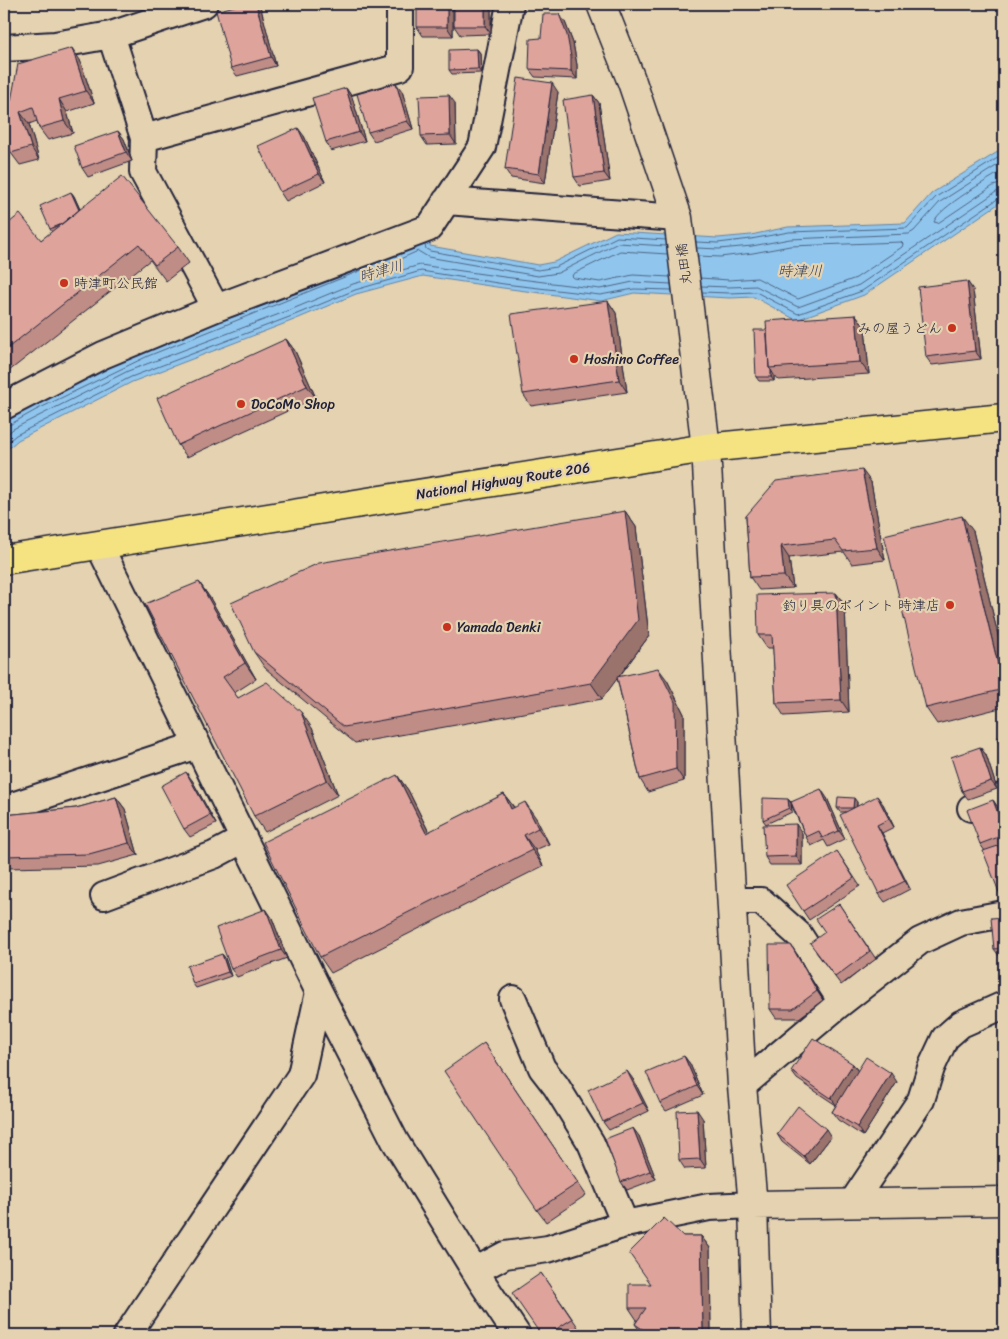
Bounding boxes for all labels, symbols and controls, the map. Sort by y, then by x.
street label: 丸田橋 [669,242,699,286]
water label: 時津川 [356,252,406,290]
water label: 時津川 [777,258,823,284]
place label: 時津町公民館 [74,271,158,296]
marker: 時津町公民館 [58,277,70,289]
place label: みの屋うどん [858,316,942,341]
marker: みの屋うどん [946,322,958,334]
place label: Hoshino Coffee [584,347,679,372]
marker: Hoshino Coffee [568,353,580,365]
place label: DoCoMo Shop [251,392,335,417]
marker: DoCoMo Shop [235,398,247,410]
street label: National Highway Route 206 [414,455,592,507]
place label: 釣り具のポイント 時津店 [782,593,940,618]
marker: 釣り具のポイント 時津店 [944,599,956,611]
place label: Yamada Denki [457,615,542,640]
marker: Yamada Denki [441,621,453,633]

